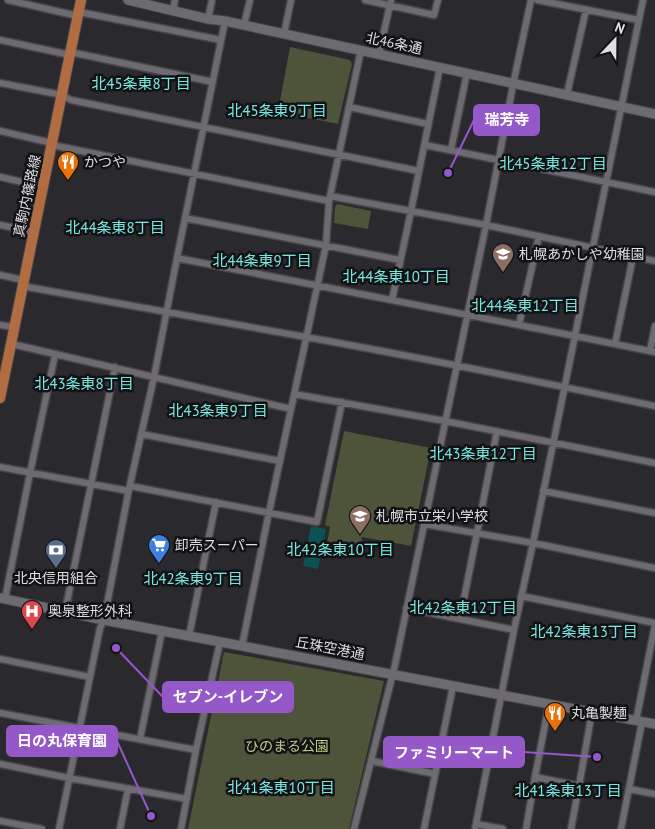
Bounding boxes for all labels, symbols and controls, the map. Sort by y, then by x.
north arrow [590,15,640,65]
text: N [612,18,628,38]
street label: 北46条通 [364,28,424,58]
district label: 北45条東8丁目 [91,74,191,93]
district label: 北45条東9丁目 [227,101,327,120]
callout: 瑞芳寺 [474,105,539,135]
text: 瑞芳寺 [484,110,530,129]
restaurant icon: かつや [56,150,80,181]
street label: 真駒内篠路線 [9,153,45,239]
place label: かつや [84,153,126,171]
district label: 北45条東12丁目 [499,154,607,173]
district label: 北44条東8丁目 [65,218,165,237]
school or university icon: 札幌あかしや幼稚園 [491,242,515,273]
place label: 札幌あかしや幼稚園 [519,245,645,263]
district label: 北44条東9丁目 [212,251,312,270]
district label: 北44条東10丁目 [342,267,450,286]
district label: 北44条東12丁目 [471,296,579,315]
district label: 北43条東8丁目 [34,374,134,393]
district label: 北43条東9丁目 [168,401,268,420]
district label: 北43条東12丁目 [429,444,537,463]
school or university icon: 札幌市立栄小学校 [348,504,372,535]
place label: 札幌市立栄小学校 [376,507,488,525]
supermarket icon: 卸売スーパー [147,533,171,564]
place label: 卸売スーパー [175,536,259,554]
bank icon: 北央信用組合 [44,538,68,569]
district label: 北42条東10丁目 [286,540,394,559]
place label: 北央信用組合 [14,569,98,587]
district label: 北42条東9丁目 [143,569,243,588]
district label: 北42条東12丁目 [409,598,517,617]
hospital icon: 奥泉整形外科 [20,599,44,630]
place label: 奥泉整形外科 [48,602,132,620]
district label: 北42条東13丁目 [530,622,638,641]
street label: 丘珠空港通 [294,632,366,664]
callout: セブン-イレブン [163,682,293,712]
text: セブン-イレブン [173,687,283,706]
restaurant icon: 丸亀製麺 [543,701,567,732]
place label: 丸亀製麺 [571,704,627,722]
callout: 日の丸保育園 [7,726,117,756]
text: 日の丸保育園 [17,731,107,750]
park label: ひのまる公園 [245,737,329,755]
callout: ファミリーマート [384,737,524,767]
text: ファミリーマート [394,743,514,762]
district label: 北41条東10丁目 [227,778,335,797]
district label: 北41条東13丁目 [514,781,622,800]

